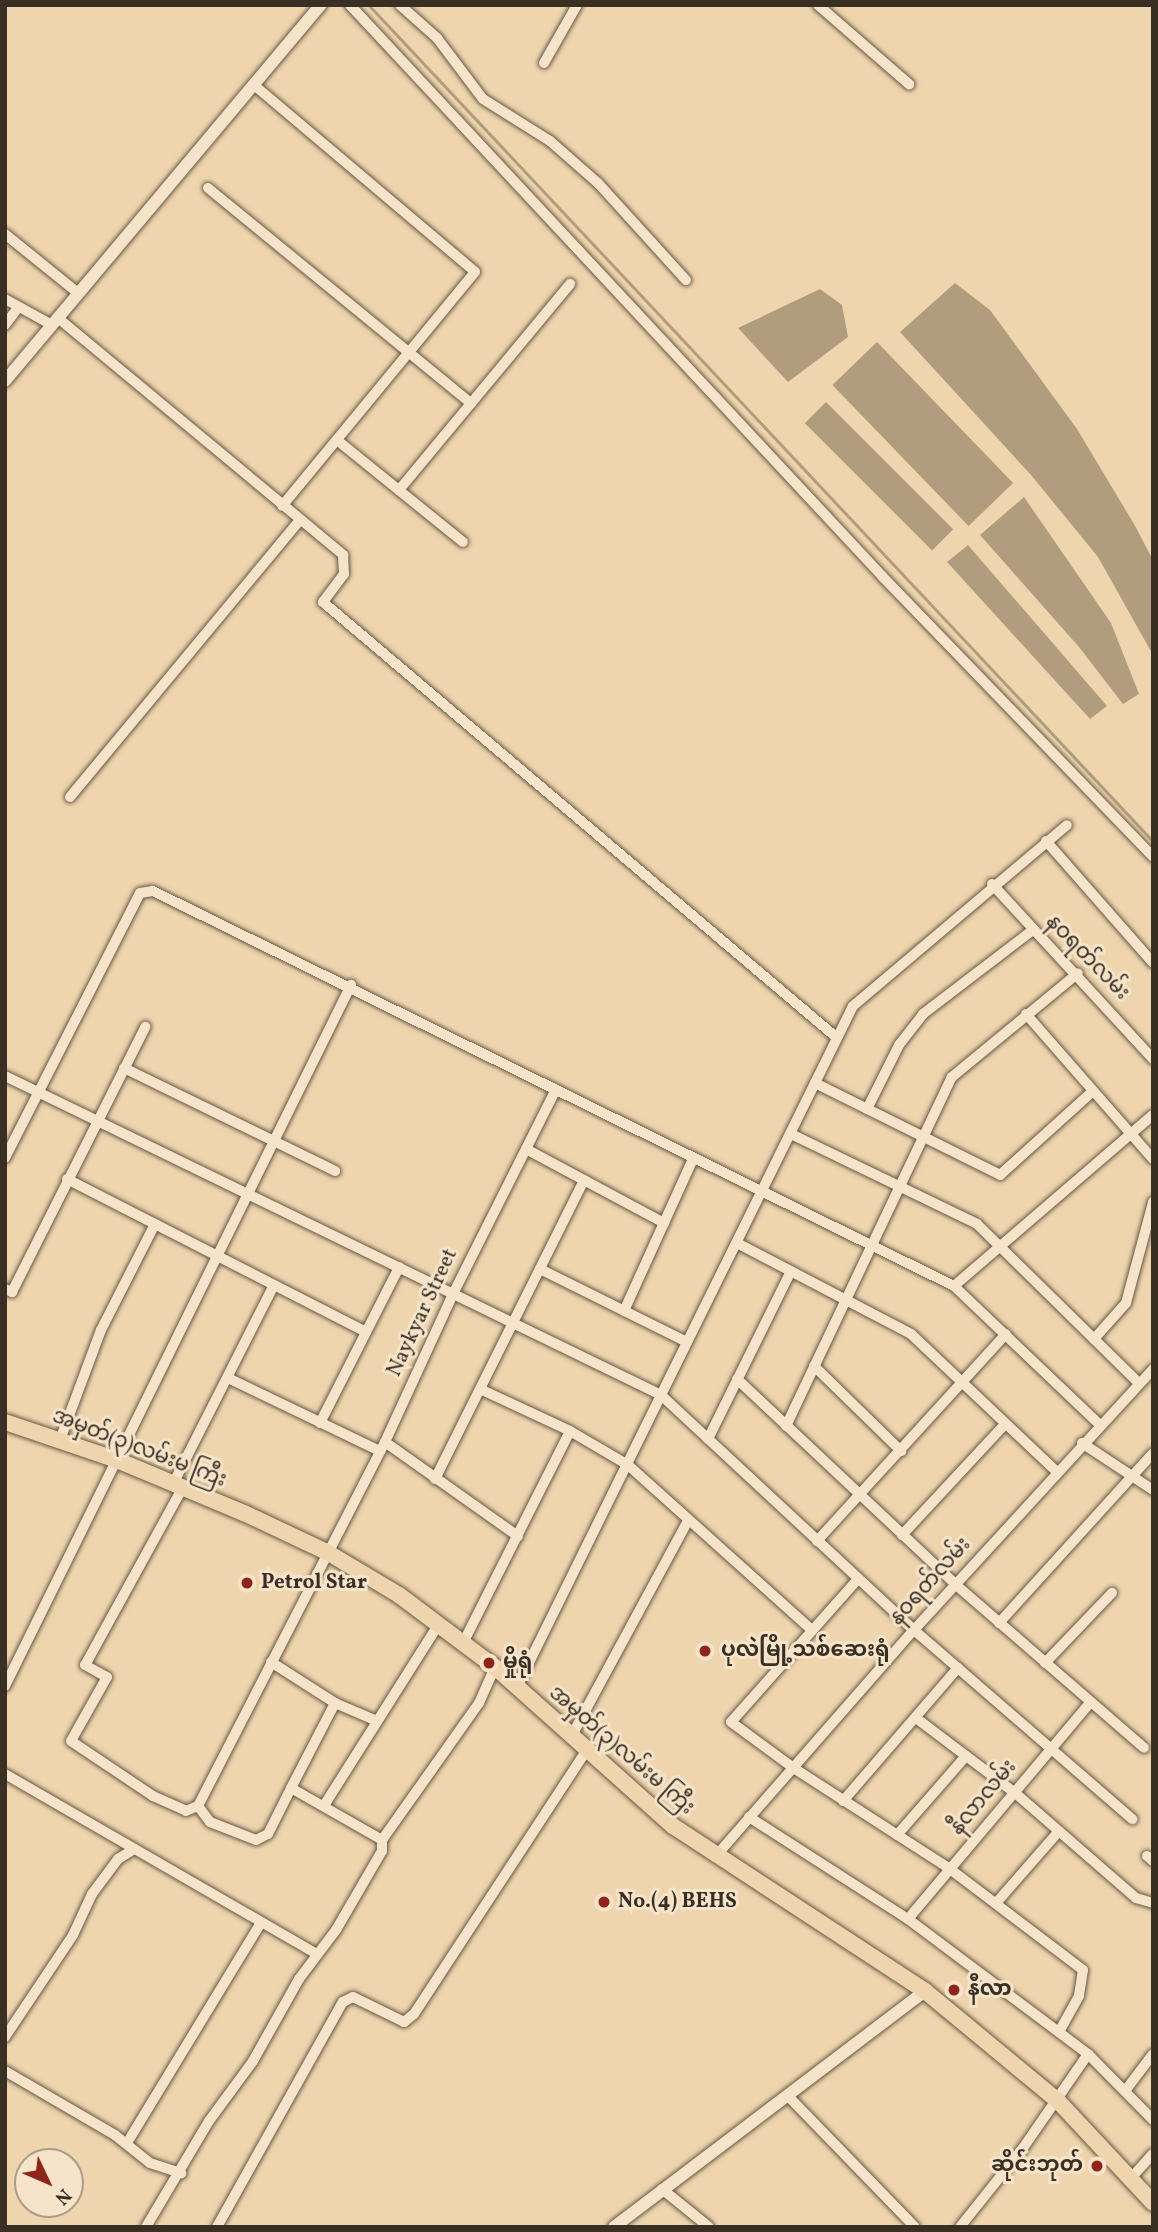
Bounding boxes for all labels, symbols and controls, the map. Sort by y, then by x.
street label: နဝရတ်လမ်း [1040,910,1134,1006]
street label: Naykyar Street [382,1245,464,1381]
street label: အမှတ်(၃)လမ်းမ ကြီး [48,1404,230,1494]
street label: နဝရတ်လမ်း [885,1533,977,1631]
place label: Petrol Star [261,1570,367,1596]
marker: Petrol Star [239,1575,255,1591]
place label: ပုလဲမြို့သစ်ဆေးရုံ [721,1638,890,1664]
marker: ပုလဲမြို့သစ်ဆေးရုံ [695,1641,715,1661]
place label: မှိုရုံ [503,1650,532,1676]
marker: မှိုရုံ [481,1655,497,1671]
street label: အမှတ်(၃)လမ်းမ ကြီး [543,1681,699,1821]
street label: နီလာလမ်း [945,1755,1023,1841]
place label: No.(4) BEHS [618,1889,737,1915]
marker: No.(4) BEHS [596,1894,612,1910]
place label: နီလာ [968,1977,1012,2003]
marker: နီလာ [946,1982,962,1998]
north arrow [14,2148,84,2218]
place label: ဆိုင်းဘုတ် [991,2153,1083,2179]
marker: ဆိုင်းဘုတ် [1089,2158,1105,2174]
text: N [49,2182,77,2210]

